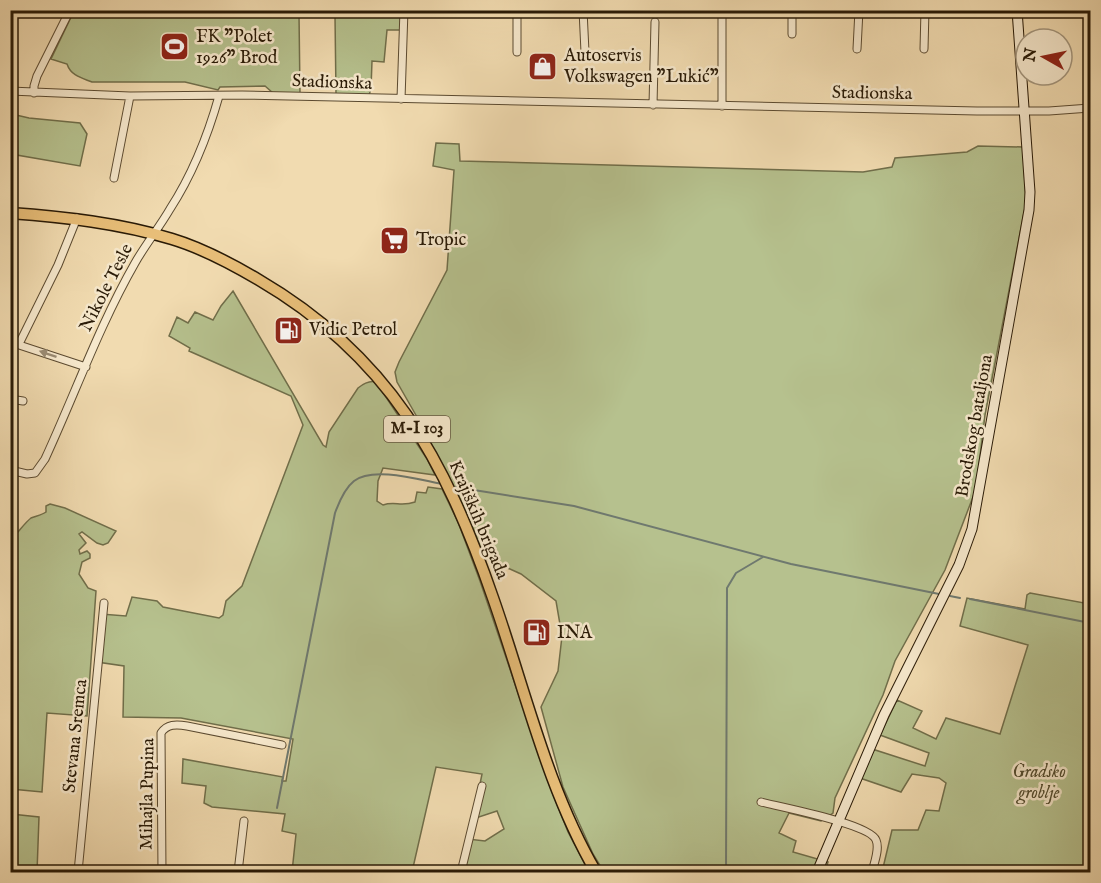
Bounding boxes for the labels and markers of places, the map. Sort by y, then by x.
place label: FK "Polet 1926" Brod [196,26,278,70]
sports icon: FK "Polet 1926" Brod [159,31,191,63]
place label: Autoservis Volkswagen "Lukić" [563,45,719,89]
shop icon: Autoservis Volkswagen "Lukić" [527,50,559,82]
supermarket icon: Tropic [379,224,411,256]
place label: Tropic [416,229,466,252]
fuel station icon: Vidic Petrol [272,314,304,346]
place label: Vidic Petrol [308,319,397,342]
fuel station icon: INA [520,617,552,649]
place label: INA [557,622,593,645]

